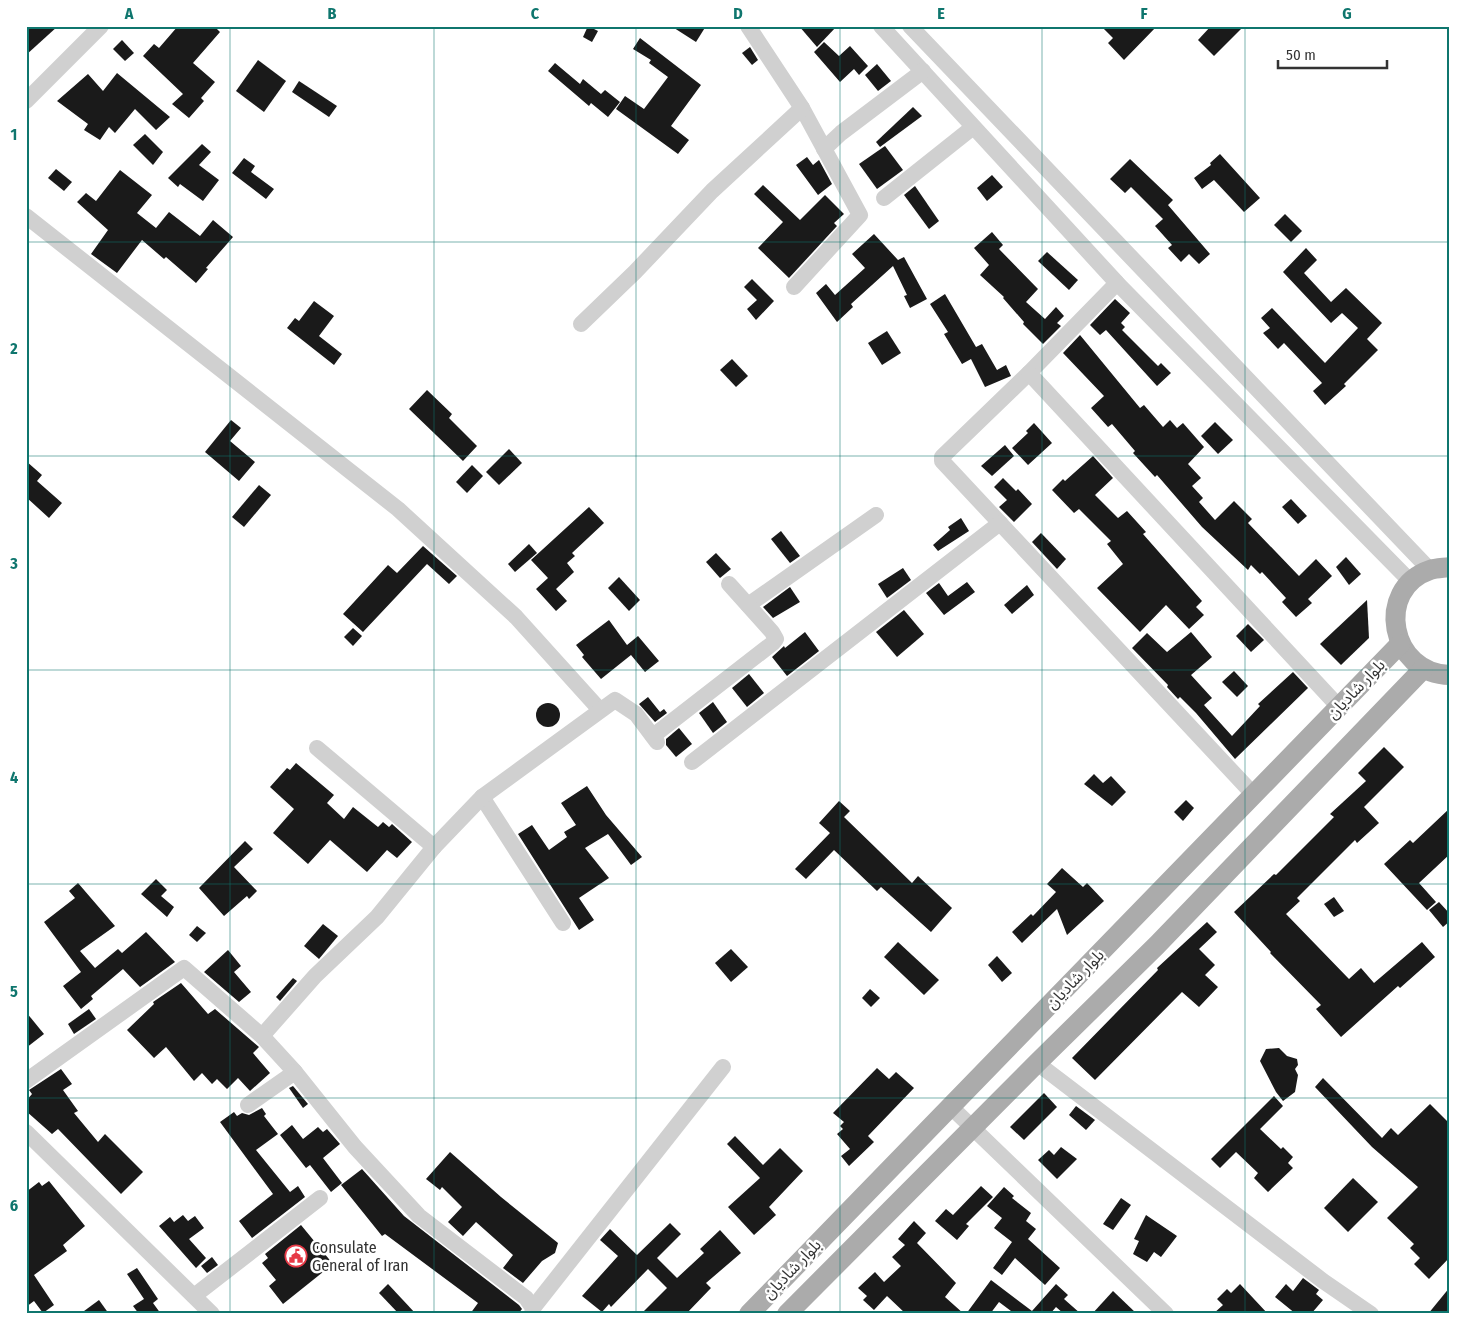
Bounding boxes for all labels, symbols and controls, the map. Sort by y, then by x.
text: A [124,4,134,23]
text: B [328,4,337,23]
text: C [531,4,540,23]
text: D [733,4,743,23]
text: E [937,4,945,23]
text: F [1140,4,1148,23]
text: G [1342,4,1352,23]
scale bar [1278,38,1387,70]
text: 50 m [1286,46,1316,64]
text: 1 [11,125,17,144]
text: 2 [9,339,18,358]
text: 3 [9,554,18,573]
street label: بلوار شادیان [1323,655,1389,723]
text: 4 [10,768,18,787]
street label: بلوار شادیان [1042,945,1108,1013]
text: 5 [10,982,18,1001]
text: 6 [10,1196,18,1215]
street label: بلوار شادیان [759,1235,825,1303]
place label: Consulate General of Iran [312,1238,409,1275]
public building icon: Consulate General of Iran [284,1244,308,1268]

